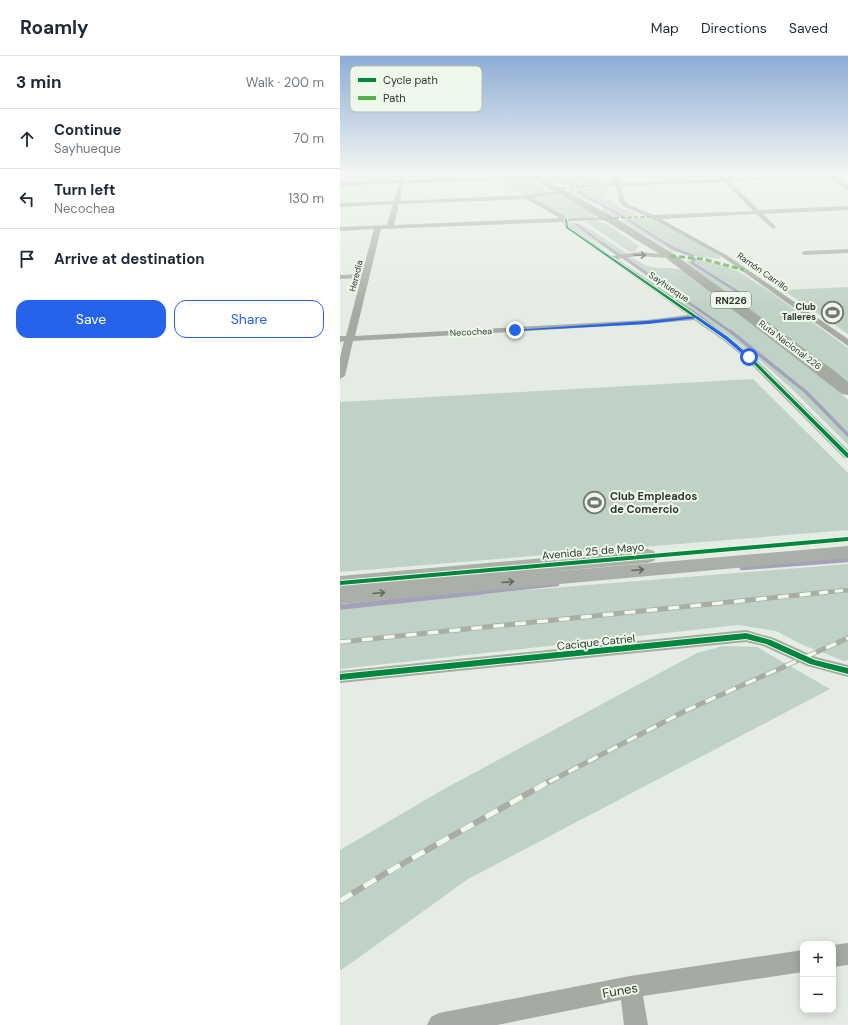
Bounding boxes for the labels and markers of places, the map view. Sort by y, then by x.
sports icon: Club Talleres [819,299,845,325]
place label: Club Talleres [782,301,816,323]
sports icon: Club Empleados de Comercio [581,489,607,515]
place label: Club Empleados de Comercio [610,489,698,516]

